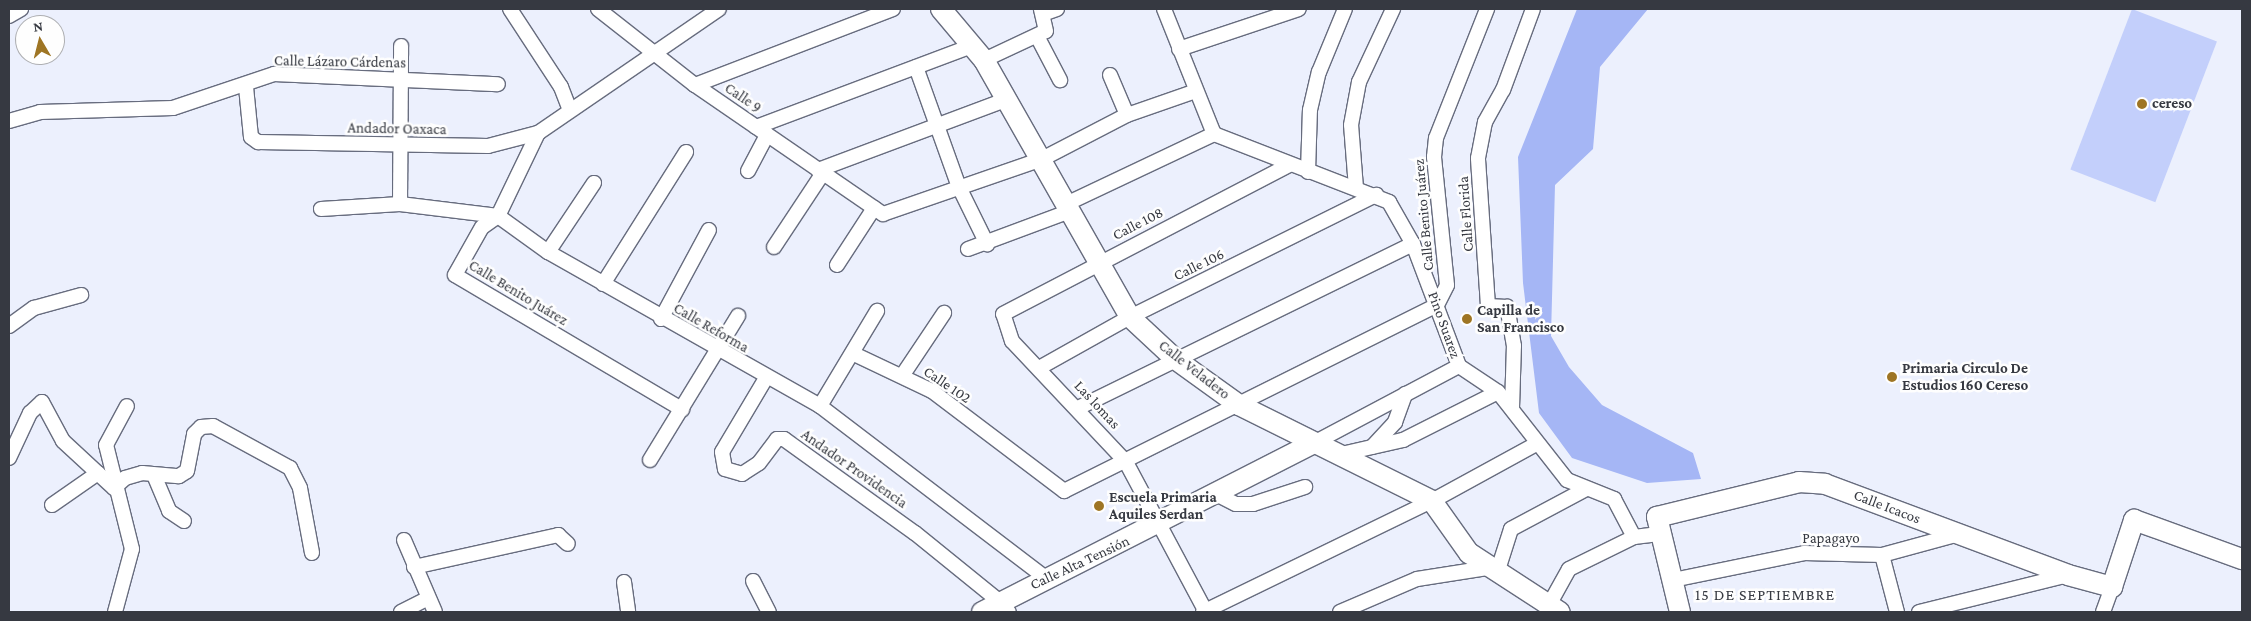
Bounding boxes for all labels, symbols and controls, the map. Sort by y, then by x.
north arrow [15,15,65,65]
text: N [32,18,44,35]
street label: Calle Lázaro Cárdenas [274,52,406,72]
street label: Calle 9 [721,79,765,117]
place label: cereso [2152,95,2192,113]
marker: cereso [2136,98,2148,110]
street label: Andador Oaxaca [347,119,447,139]
street label: Calle Benito Juárez [1410,158,1438,272]
street label: Calle Florida [1454,176,1478,252]
street label: Calle 108 [1110,204,1166,244]
street label: Calle 106 [1171,245,1227,285]
street label: Calle Benito Juárez [465,256,571,330]
street label: Pino Suarez [1424,289,1464,361]
street label: Calle Reforma [670,299,752,357]
place label: Capilla de San Francisco [1477,301,1564,336]
marker: Capilla de San Francisco [1461,313,1473,325]
street label: Calle Veladero [1155,337,1233,403]
place label: Primaria Circulo De Estudios 160 Cereso [1902,359,2028,394]
street label: Calle 102 [920,363,974,407]
marker: Primaria Circulo De Estudios 160 Cereso [1886,371,1898,383]
street label: Las lomas [1070,377,1124,433]
street label: Andador Providencia [797,426,911,512]
street label: Calle Icacos [1851,486,1923,528]
place label: Escuela Primaria Aquiles Serdan [1109,488,1217,523]
marker: Escuela Primaria Aquiles Serdan [1093,500,1105,512]
street label: Papagayo [1802,530,1860,548]
street label: Calle Alta Tensión [1027,532,1133,594]
district label: 15 DE SEPTIEMBRE [1693,585,1837,605]

